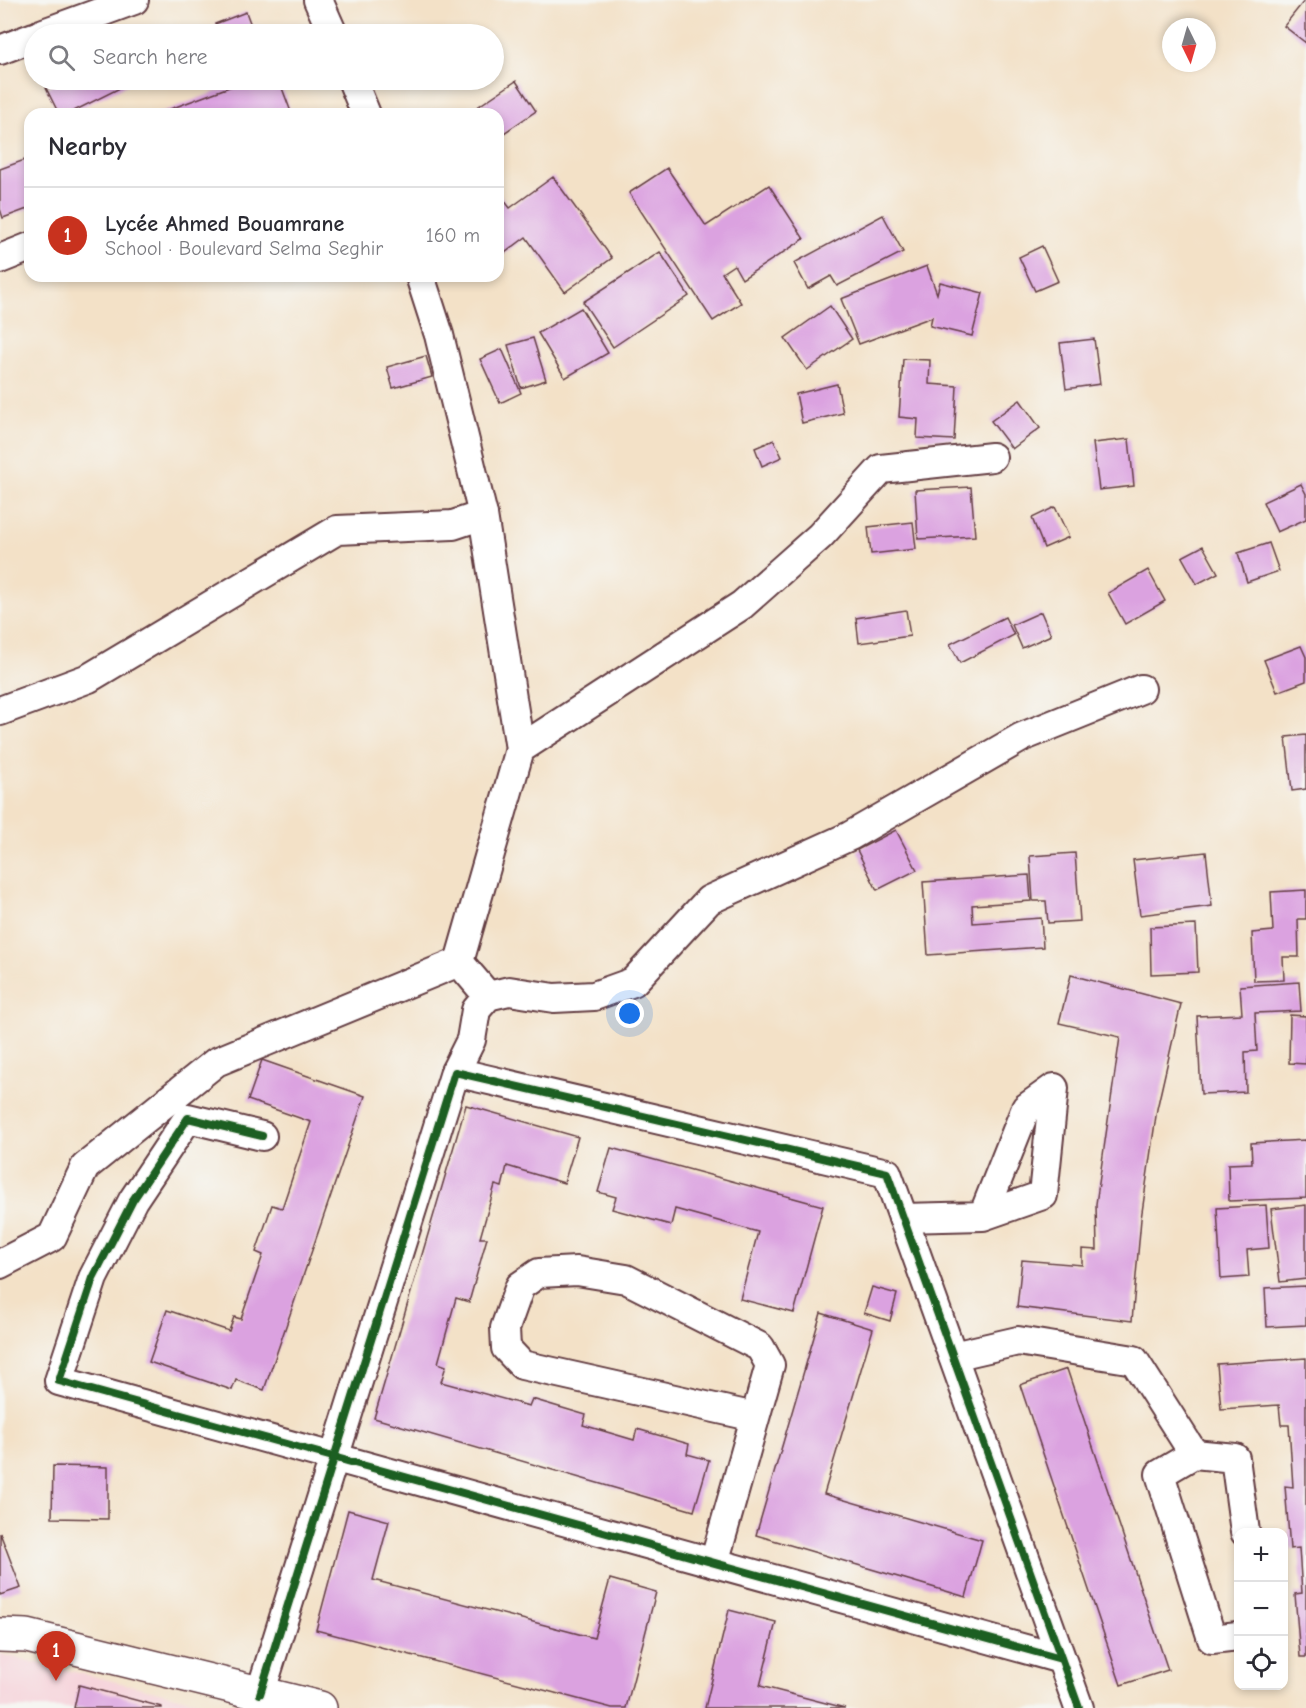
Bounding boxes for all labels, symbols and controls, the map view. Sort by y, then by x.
north arrow [1162,18,1216,72]
search box [24,24,504,90]
icon: search [45,41,78,74]
text: Search here [93,44,208,70]
text: Nearby [48,132,127,162]
text: Lycée Ahmed Bouamrane [105,211,344,237]
text: 1 [64,224,71,247]
text: 160 m [426,224,480,247]
text: School · Boulevard Selma Seghir [105,237,383,260]
your location [615,999,644,1028]
map controls [1234,1528,1288,1690]
button: + [1234,1528,1288,1582]
button: − [1234,1582,1288,1636]
pin: 1 [36,1632,76,1681]
button: locate [1234,1636,1288,1690]

